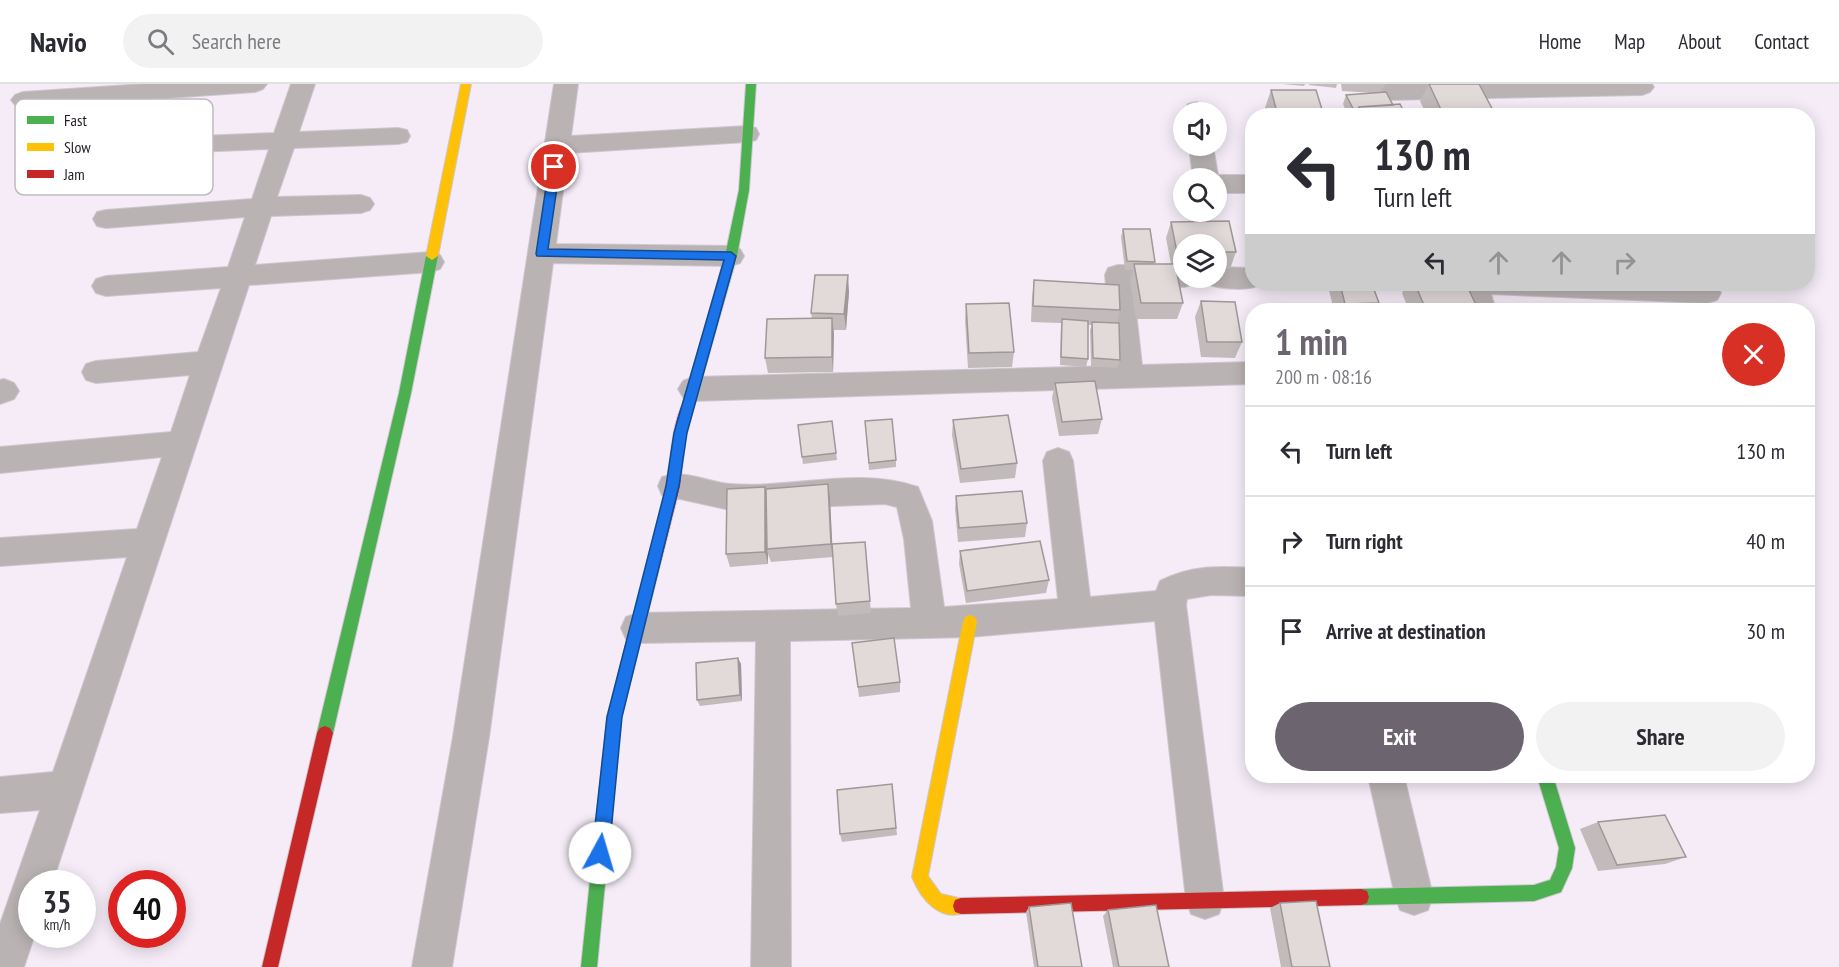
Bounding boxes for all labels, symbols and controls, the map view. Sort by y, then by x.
search box [123,14,543,68]
text: Navio [30,23,87,60]
icon: search [144,25,177,58]
text: Search here [192,27,281,55]
text: Home [1539,28,1581,55]
text: Map [1614,28,1645,55]
text: About [1678,28,1721,55]
text: Contact [1754,28,1809,55]
legend [15,99,213,195]
map controls [1173,102,1227,288]
button: sound [1173,102,1227,156]
text: Fast [64,110,87,130]
text: 130 m [1374,127,1471,182]
icon: left [1275,132,1353,210]
text: Slow [64,137,91,157]
pin [528,141,579,192]
icon: arrive [537,150,570,183]
text: Jam [63,164,85,184]
button: search [1173,168,1227,222]
text: Turn left [1374,180,1452,214]
button: layers [1173,234,1227,288]
icon: left [1419,246,1452,279]
icon: ahead [1482,246,1515,279]
icon: ahead [1545,246,1578,279]
icon: right [1608,246,1641,279]
text: 1 min [1275,318,1348,365]
button: close [1722,323,1785,386]
text: 200 m · 08:16 [1275,364,1372,390]
icon: left [1275,435,1308,468]
text: Turn left [1326,437,1392,465]
text: 130 m [1736,437,1785,465]
icon: right [1275,525,1308,558]
text: Turn right [1326,527,1403,555]
text: 40 m [1746,527,1785,555]
icon: arrive [1275,615,1308,648]
text: Arrive at destination [1326,617,1486,645]
text: 30 m [1746,617,1785,645]
button: Exit [1275,702,1524,771]
button: Share [1536,702,1785,771]
position arrow [568,821,632,885]
speed limit sign: 40 [108,870,186,948]
text: 35 [43,882,71,921]
text: km/h [44,915,70,934]

